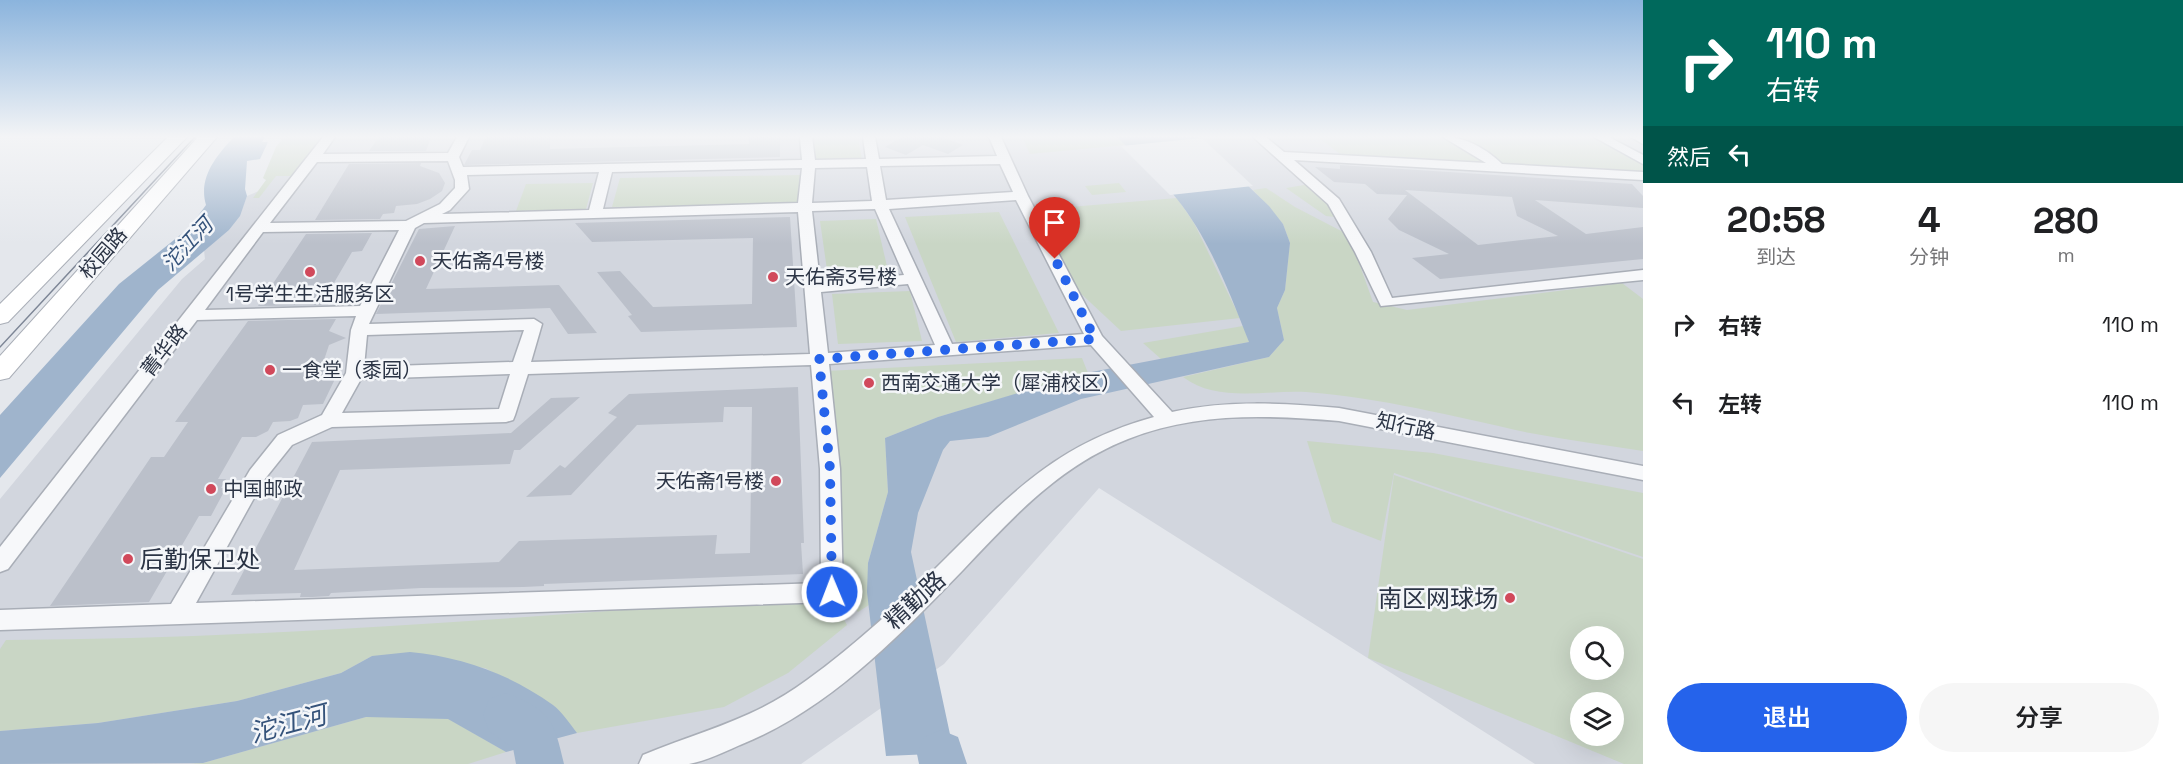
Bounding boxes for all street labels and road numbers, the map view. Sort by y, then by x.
street label: 校园路 [74,222,132,284]
street label: 菁华路 [135,318,193,382]
street label: 知行路 [1374,407,1438,445]
street label: 精勤路 [878,564,952,636]

